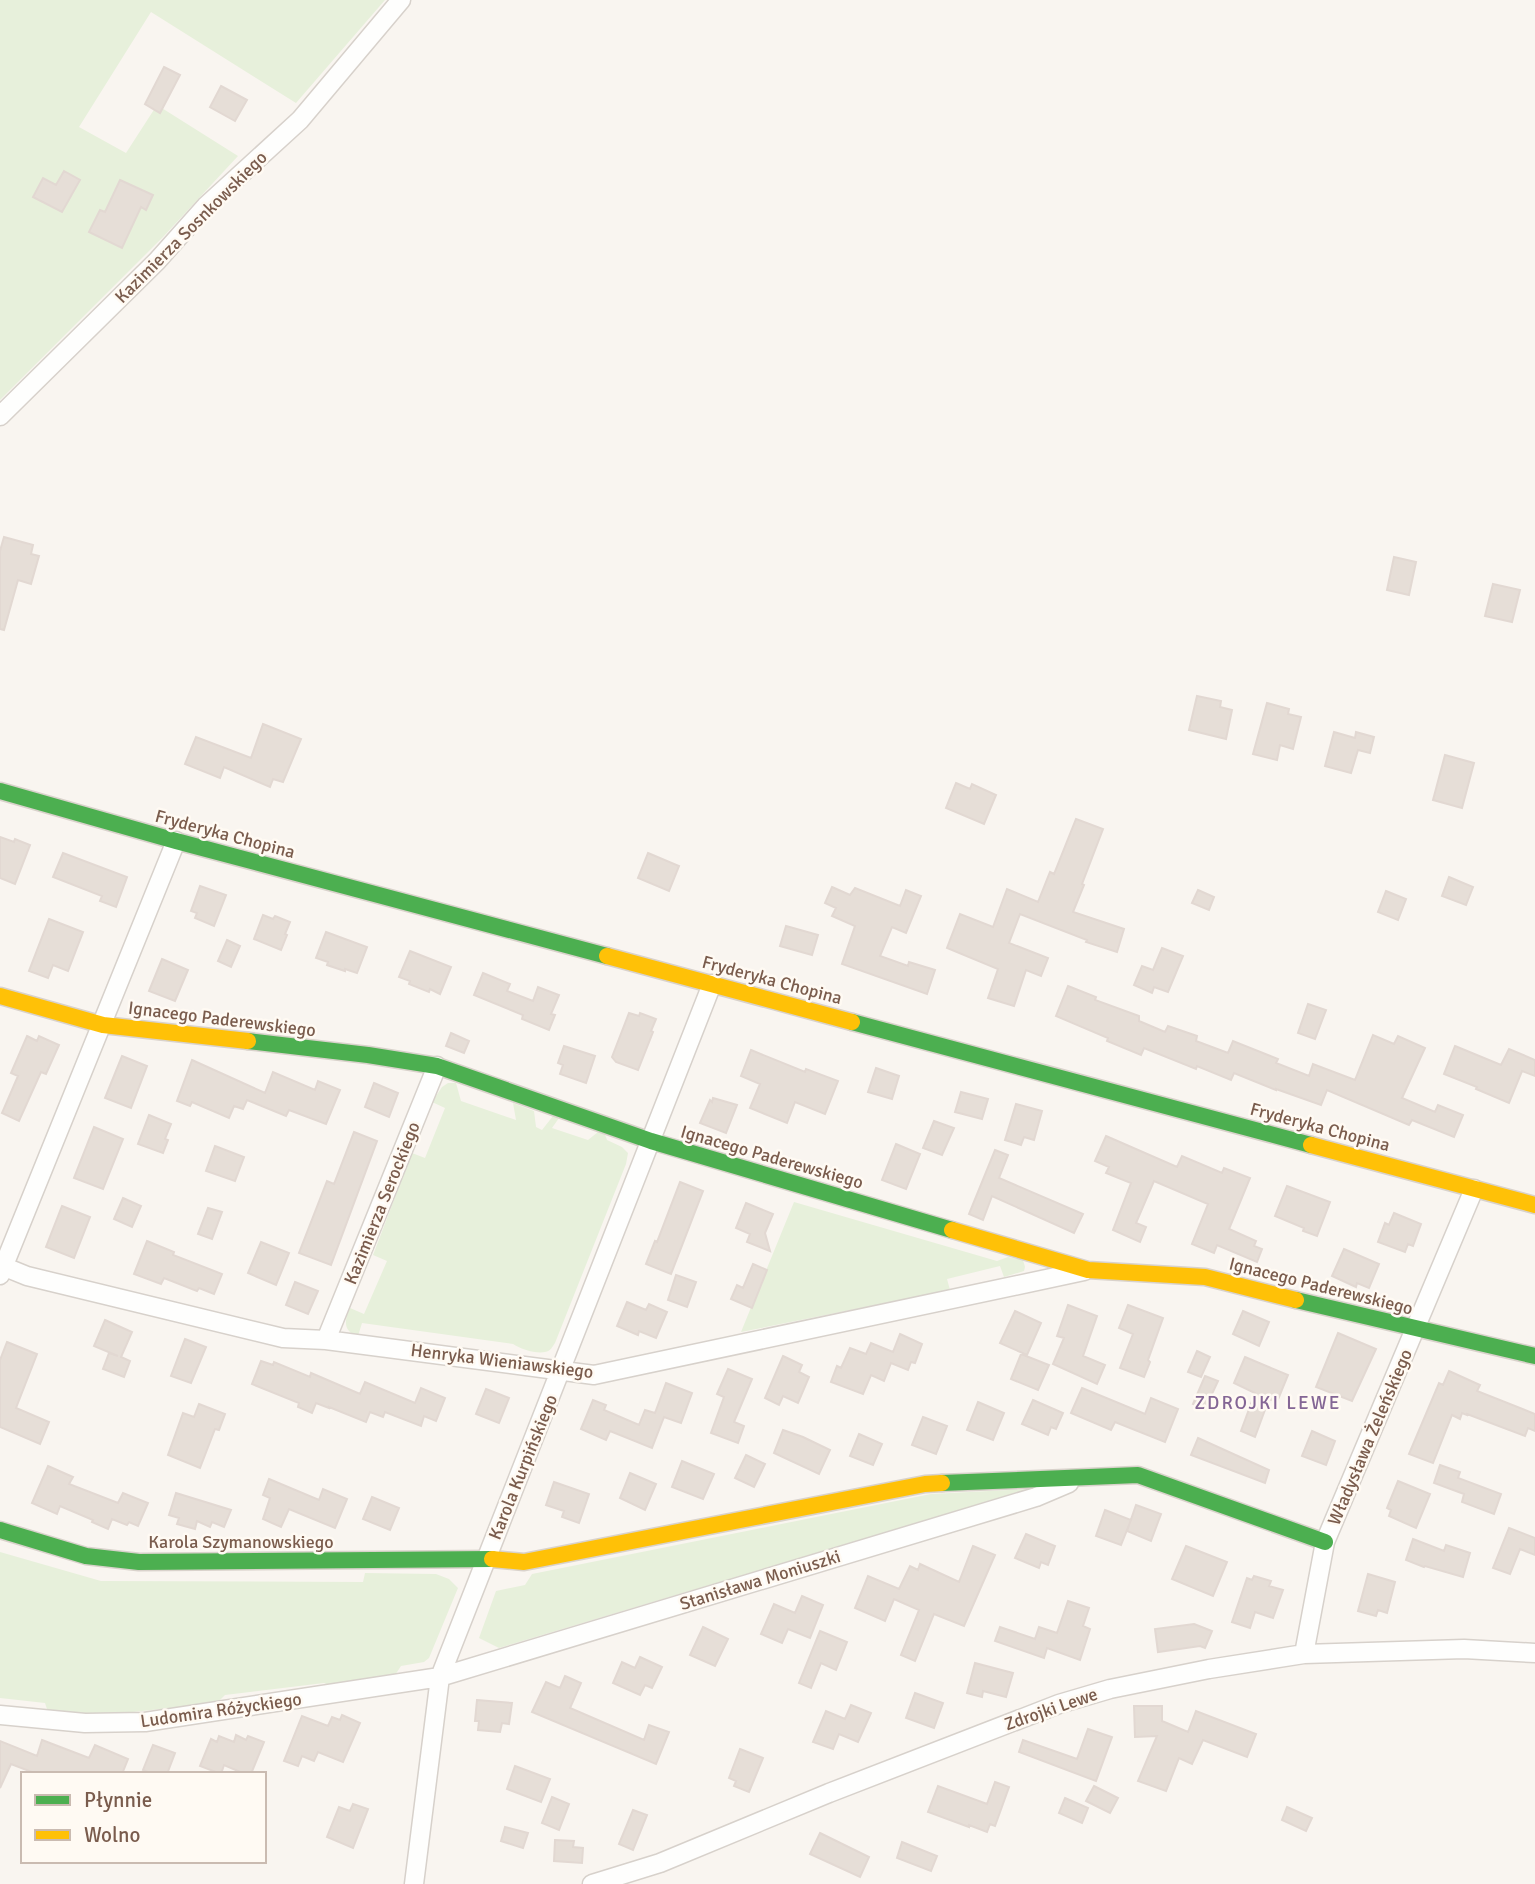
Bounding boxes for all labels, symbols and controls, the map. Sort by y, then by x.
street label: Kazimierza Sosnkowskiego [110,146,272,308]
street label: Fryderyka Chopina [153,805,297,863]
street label: Fryderyka Chopina [700,951,844,1009]
street label: Ignacego Paderewskiego [127,997,317,1041]
street label: Fryderyka Chopina [1248,1098,1392,1156]
street label: Kazimierza Serockiego [339,1118,425,1288]
street label: Ignacego Paderewskiego [678,1120,866,1194]
street label: Ignacego Paderewskiego [1227,1252,1415,1320]
street label: Henryka Wieniawskiego [409,1339,595,1383]
street label: Władysława Żeleńskiego [1323,1346,1417,1528]
street label: Karola Kurpińskiego [484,1391,562,1543]
district label: ZDROJKI LEWE [1194,1391,1342,1415]
street label: Karola Szymanowskiego [148,1531,334,1553]
street label: Stanisława Moniuszki [677,1545,843,1615]
street label: Zdrojki Lewe [1002,1683,1100,1735]
street label: Ludomira Różyckiego [139,1688,303,1732]
legend [21,1772,266,1863]
text: Płynnie [84,1787,152,1813]
text: Wolno [84,1822,140,1848]

